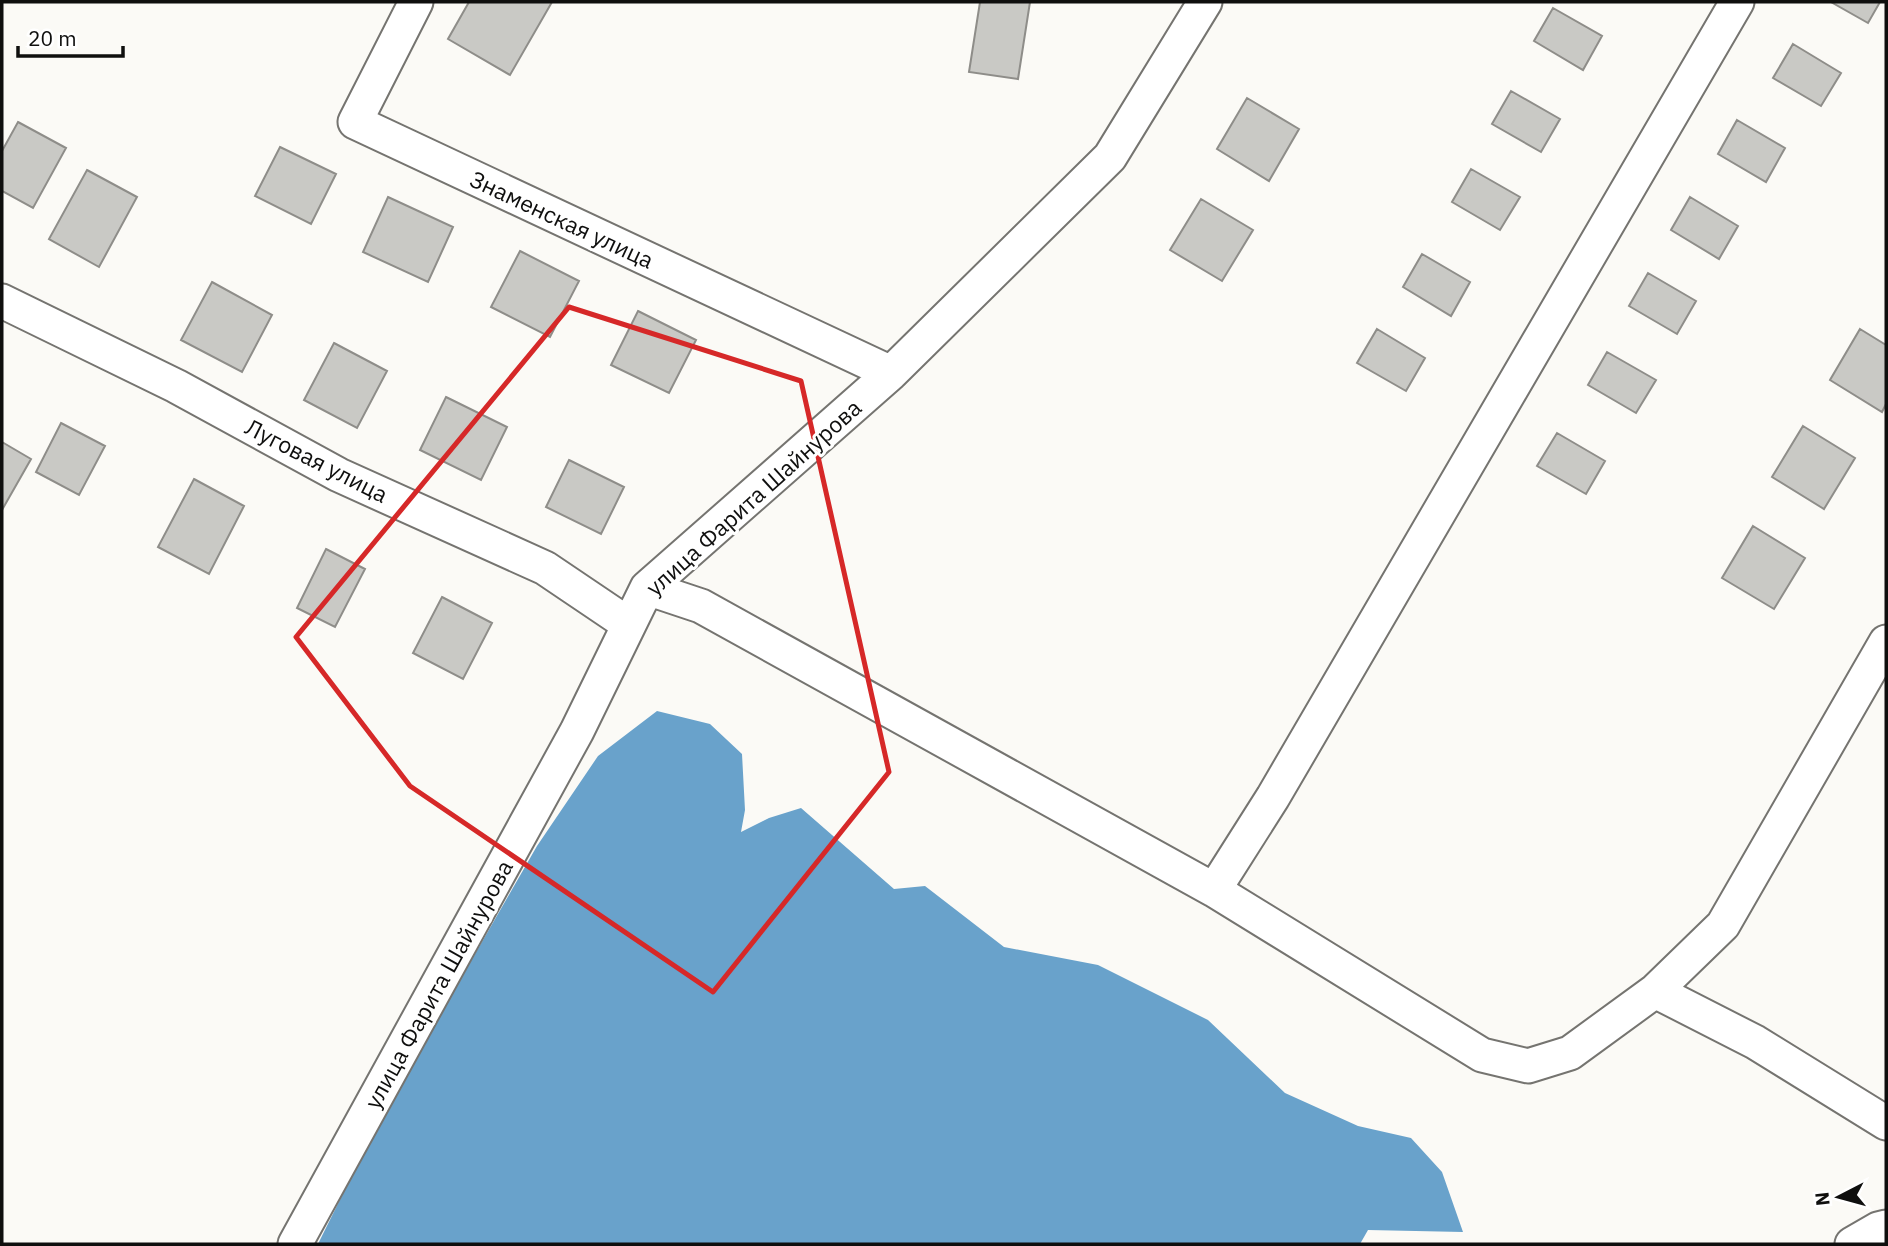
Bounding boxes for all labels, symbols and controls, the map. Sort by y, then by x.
scale bar [18,14,122,58]
text: 20 m [28,24,77,52]
street label: Знаменская улица [465,163,659,275]
street label: улица Фарита Шайнурова [639,392,867,602]
street label: Луговая улица [241,411,393,509]
street label: улица Фарита Шайнурова [357,854,519,1114]
north arrow [1804,1162,1874,1232]
text: N [1809,1191,1835,1207]

